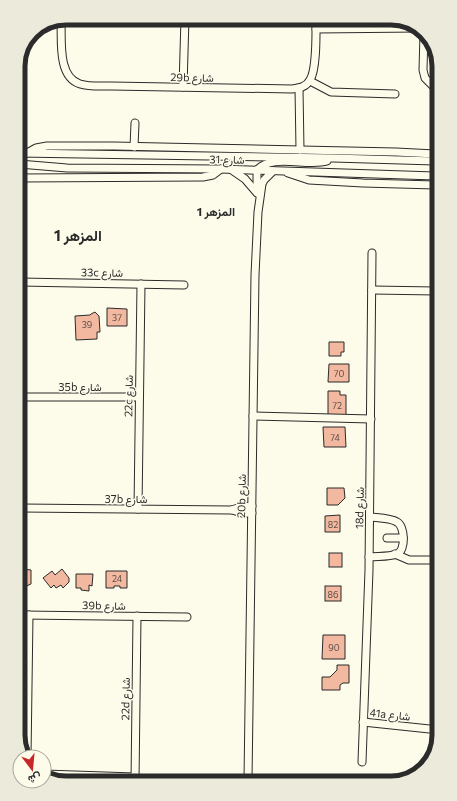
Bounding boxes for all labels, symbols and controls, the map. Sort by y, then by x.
street label: 29b شارع [170,70,214,86]
street label: شارع 31 [209,152,245,168]
district label: المزهر 1 [197,204,235,220]
district label: المزهر 1 [54,226,102,245]
street label: 33c شارع [81,265,124,281]
house number: 37 [112,312,122,323]
house number: 39 [82,319,92,330]
house number: 70 [334,368,344,379]
street label: 22c شارع [121,375,137,417]
street label: 35b شارع [58,380,102,395]
house number: 72 [332,400,342,411]
house number: 74 [330,432,340,443]
street label: 20b شارع [234,474,250,518]
street label: 18d شارع [352,487,368,529]
street label: 37b شارع [105,492,148,507]
house number: 82 [328,519,338,530]
house number: 24 [112,573,123,584]
house number: 86 [328,589,338,600]
street label: 39b شارع [82,598,126,614]
house number: 90 [328,642,340,653]
street label: 22d شارع [118,677,134,721]
street label: 41a شارع [369,705,411,725]
north arrow [12,749,52,789]
text: ش [26,770,43,787]

